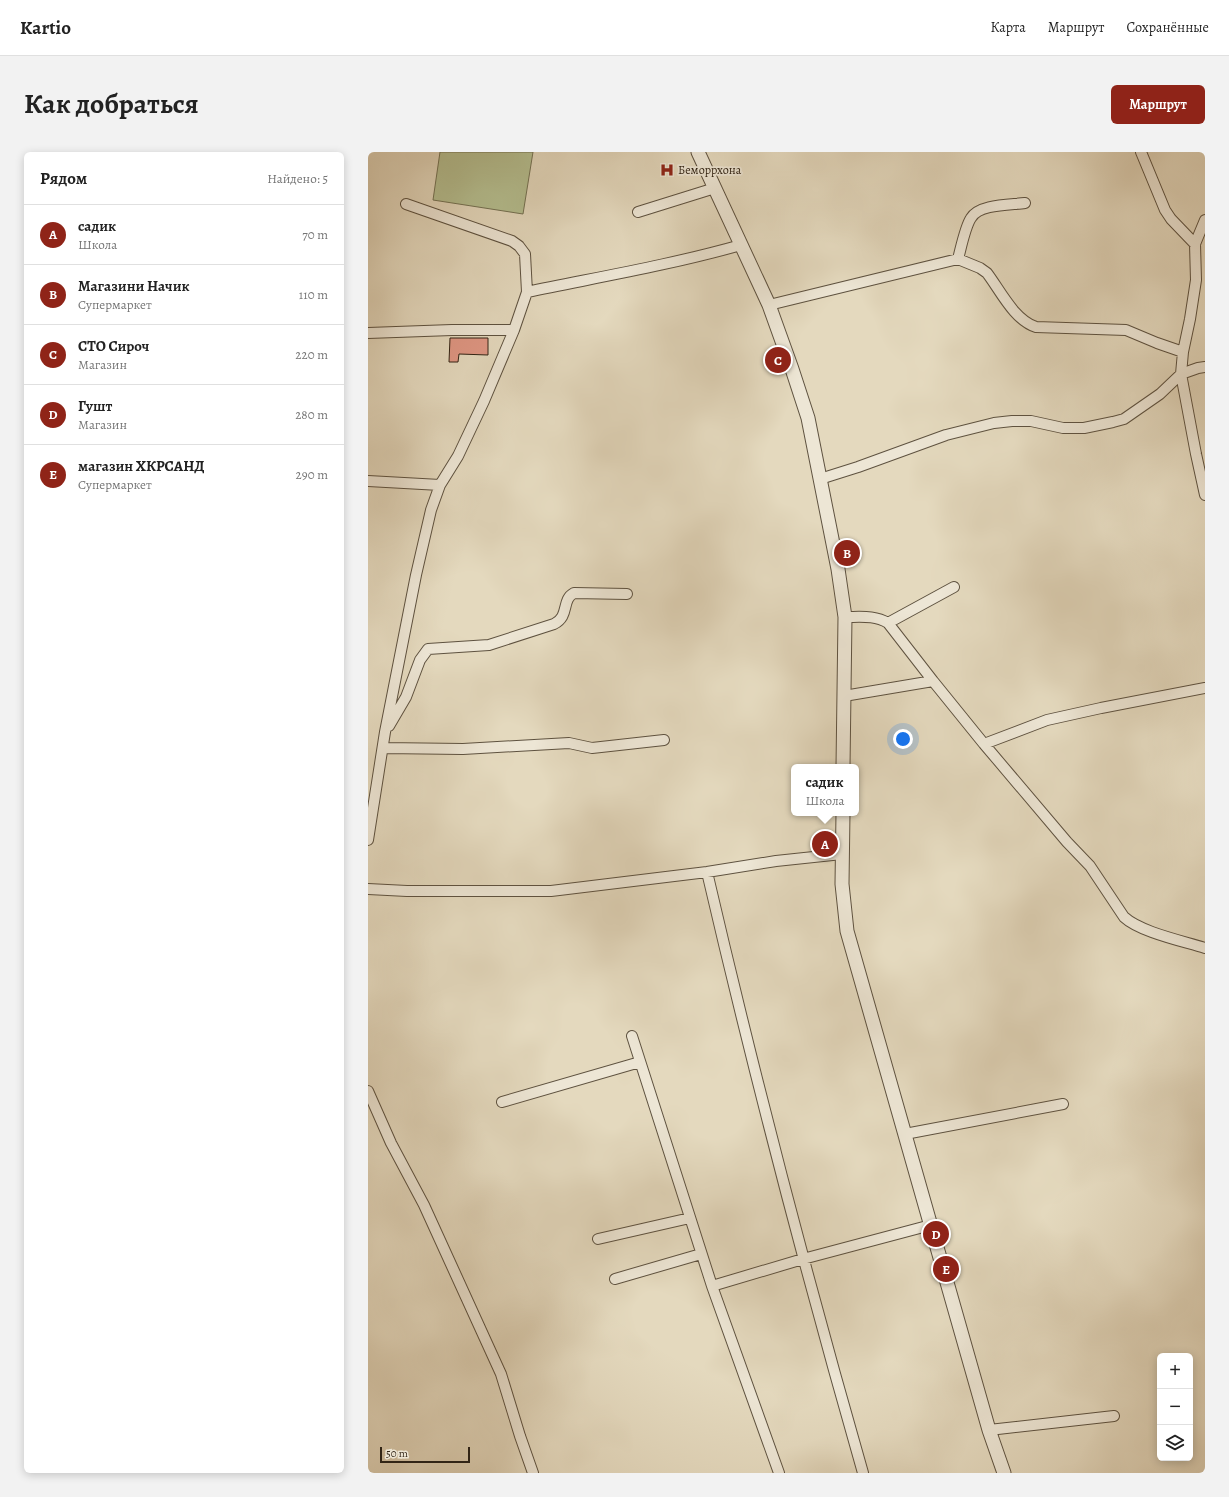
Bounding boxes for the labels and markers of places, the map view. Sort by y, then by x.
hospital icon: Беморрхона [659,162,675,178]
place label: Беморрхона [678,162,742,178]
pin: C [765,345,791,375]
pin: B [834,538,860,568]
pin: A [812,829,838,859]
pin: D [923,1219,949,1249]
pin: E [933,1254,959,1284]

